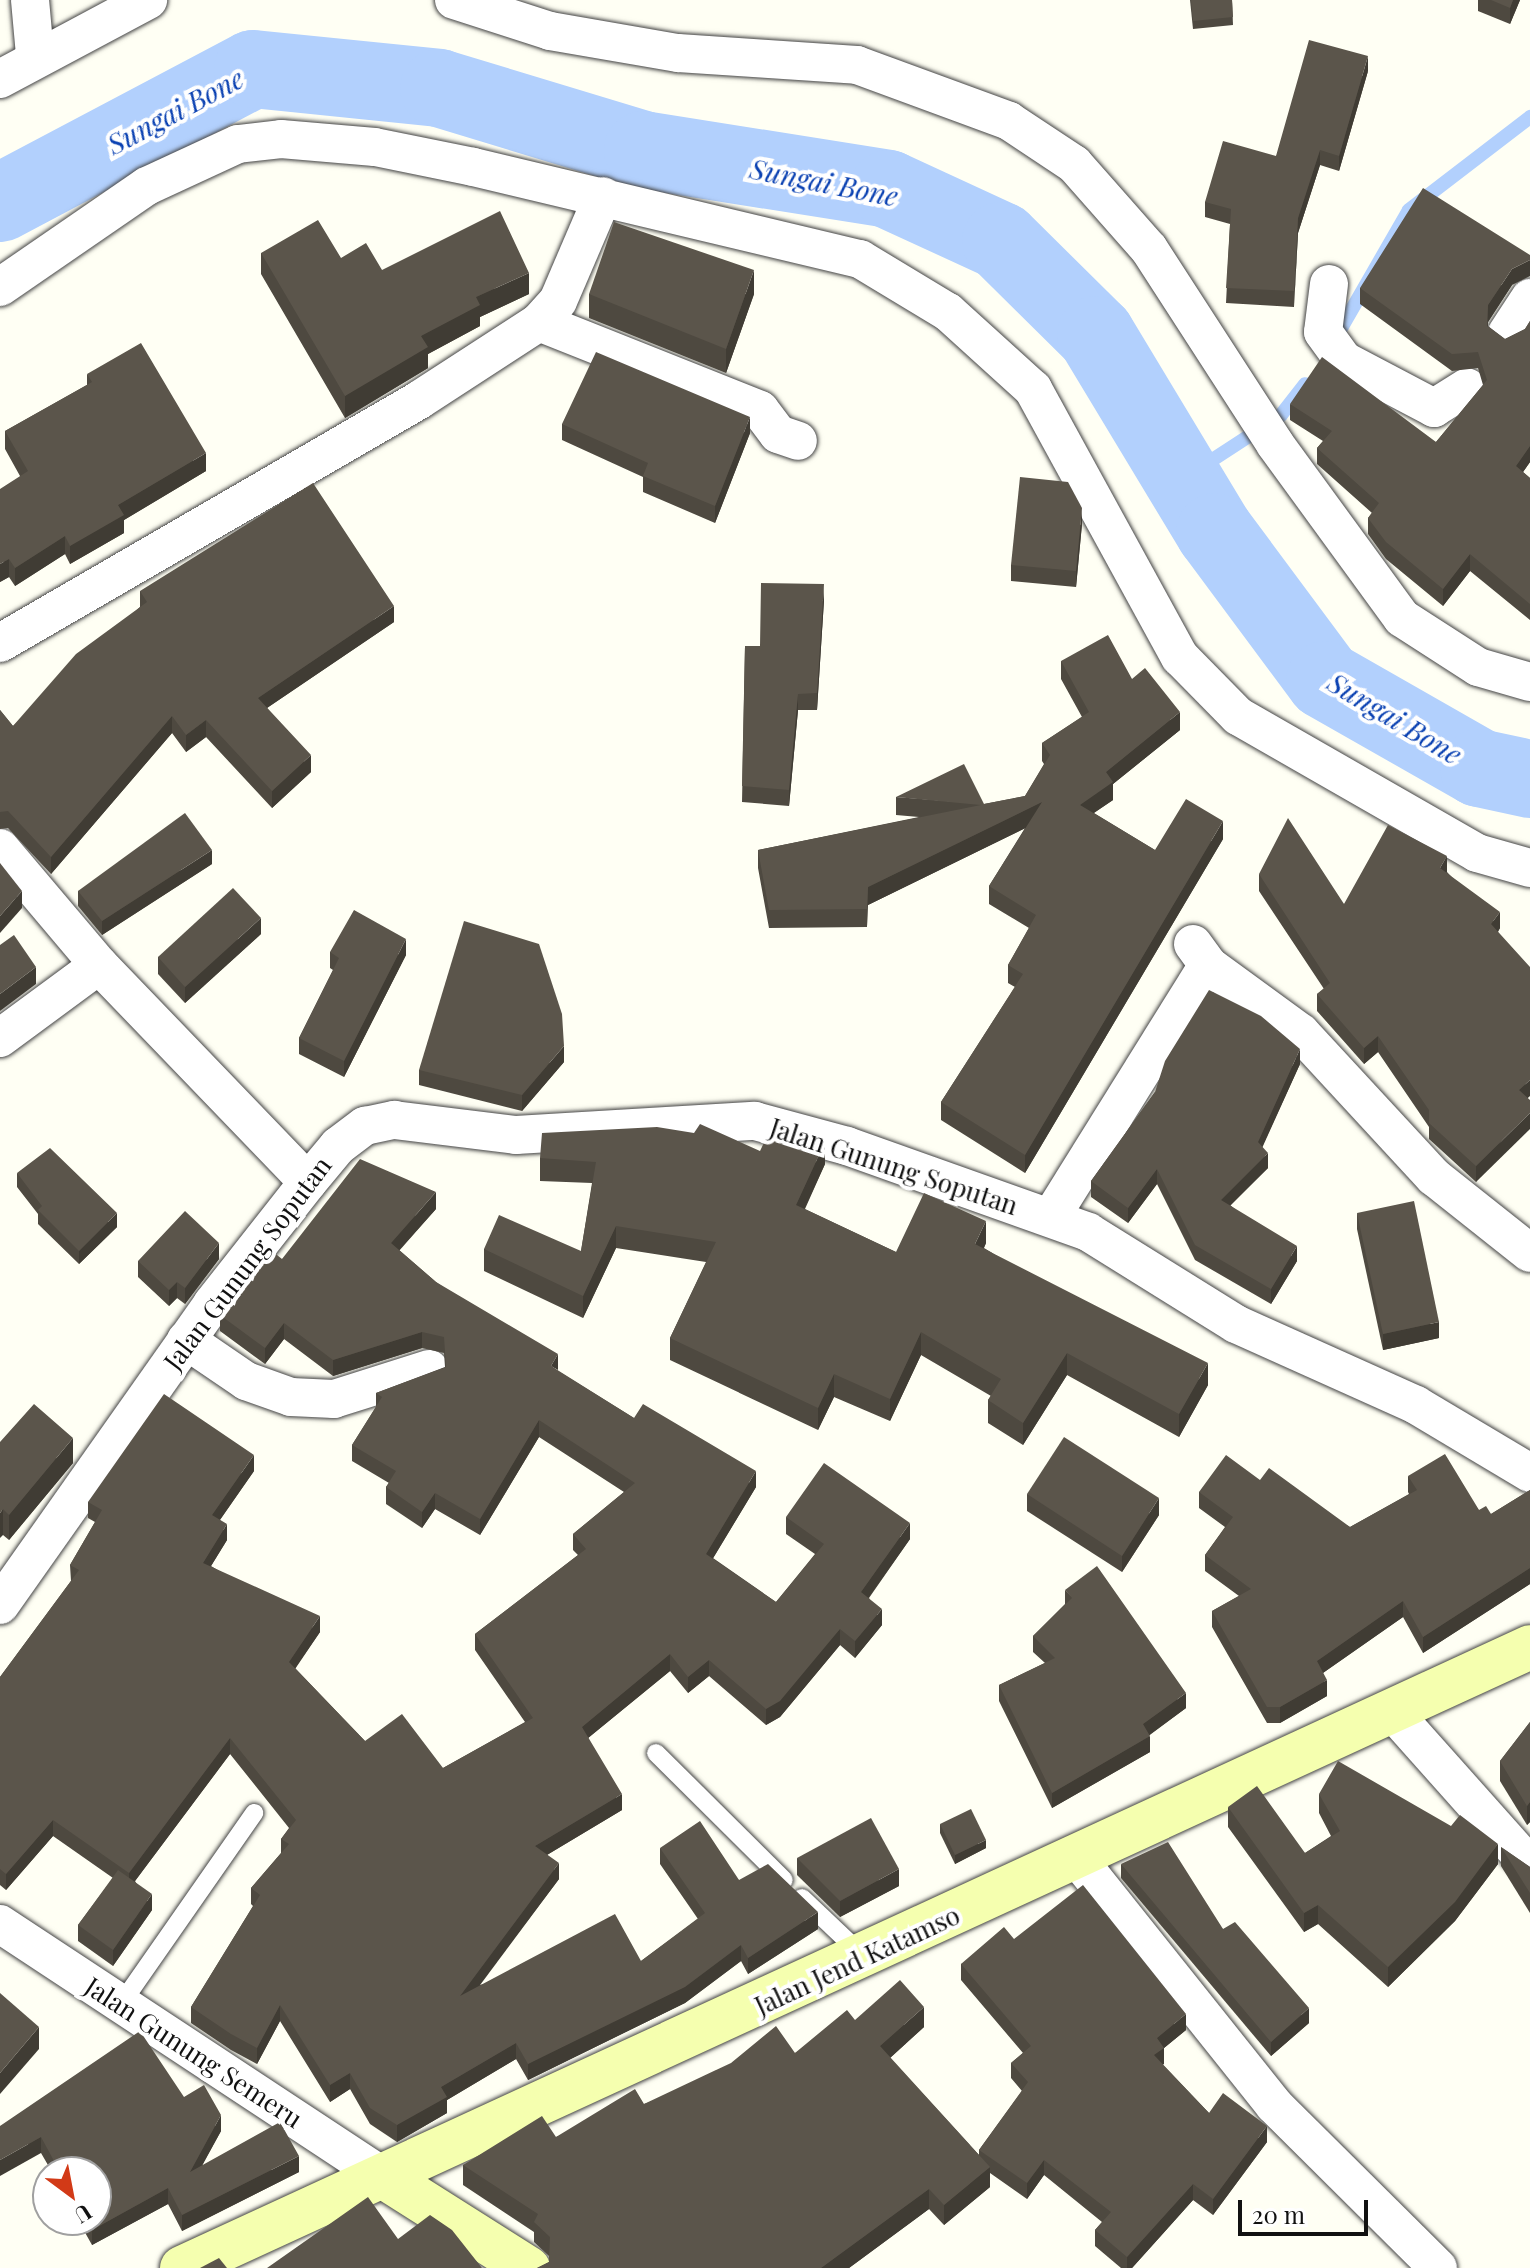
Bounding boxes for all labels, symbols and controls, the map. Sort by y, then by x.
water label: Sungai Bone [101,61,249,161]
water label: Sungai Bone [747,151,901,213]
water label: Sungai Bone [1322,665,1468,771]
street label: Jalan Gunung Soputan [766,1111,1022,1221]
street label: Jalan Gunung Soputan [157,1150,337,1376]
street label: Jalan Jend Katamso [750,1899,964,2021]
street label: Jalan Gunung Semeru [79,1970,309,2134]
north arrow [32,2156,112,2236]
scale bar [1242,2184,1372,2234]
text: U [69,2198,98,2231]
text: 20 m [1252,2198,1305,2230]

